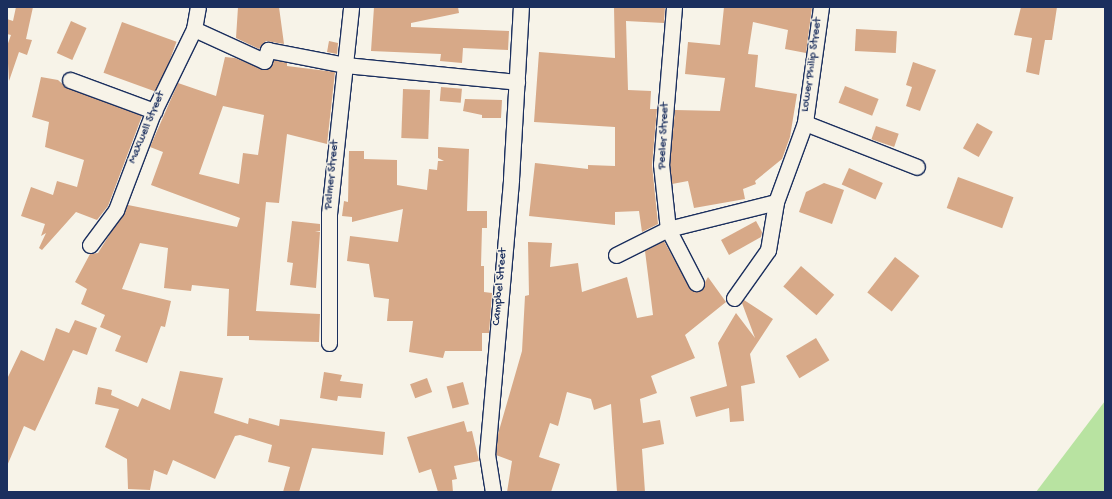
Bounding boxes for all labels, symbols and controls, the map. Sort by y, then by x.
street label: Lower Philip Street [799,17,827,113]
street label: Maxwell Street [126,90,170,166]
street label: Peeler Street [656,102,674,170]
street label: Palmer Street [322,140,344,210]
street label: Campbel Street [490,248,512,326]

